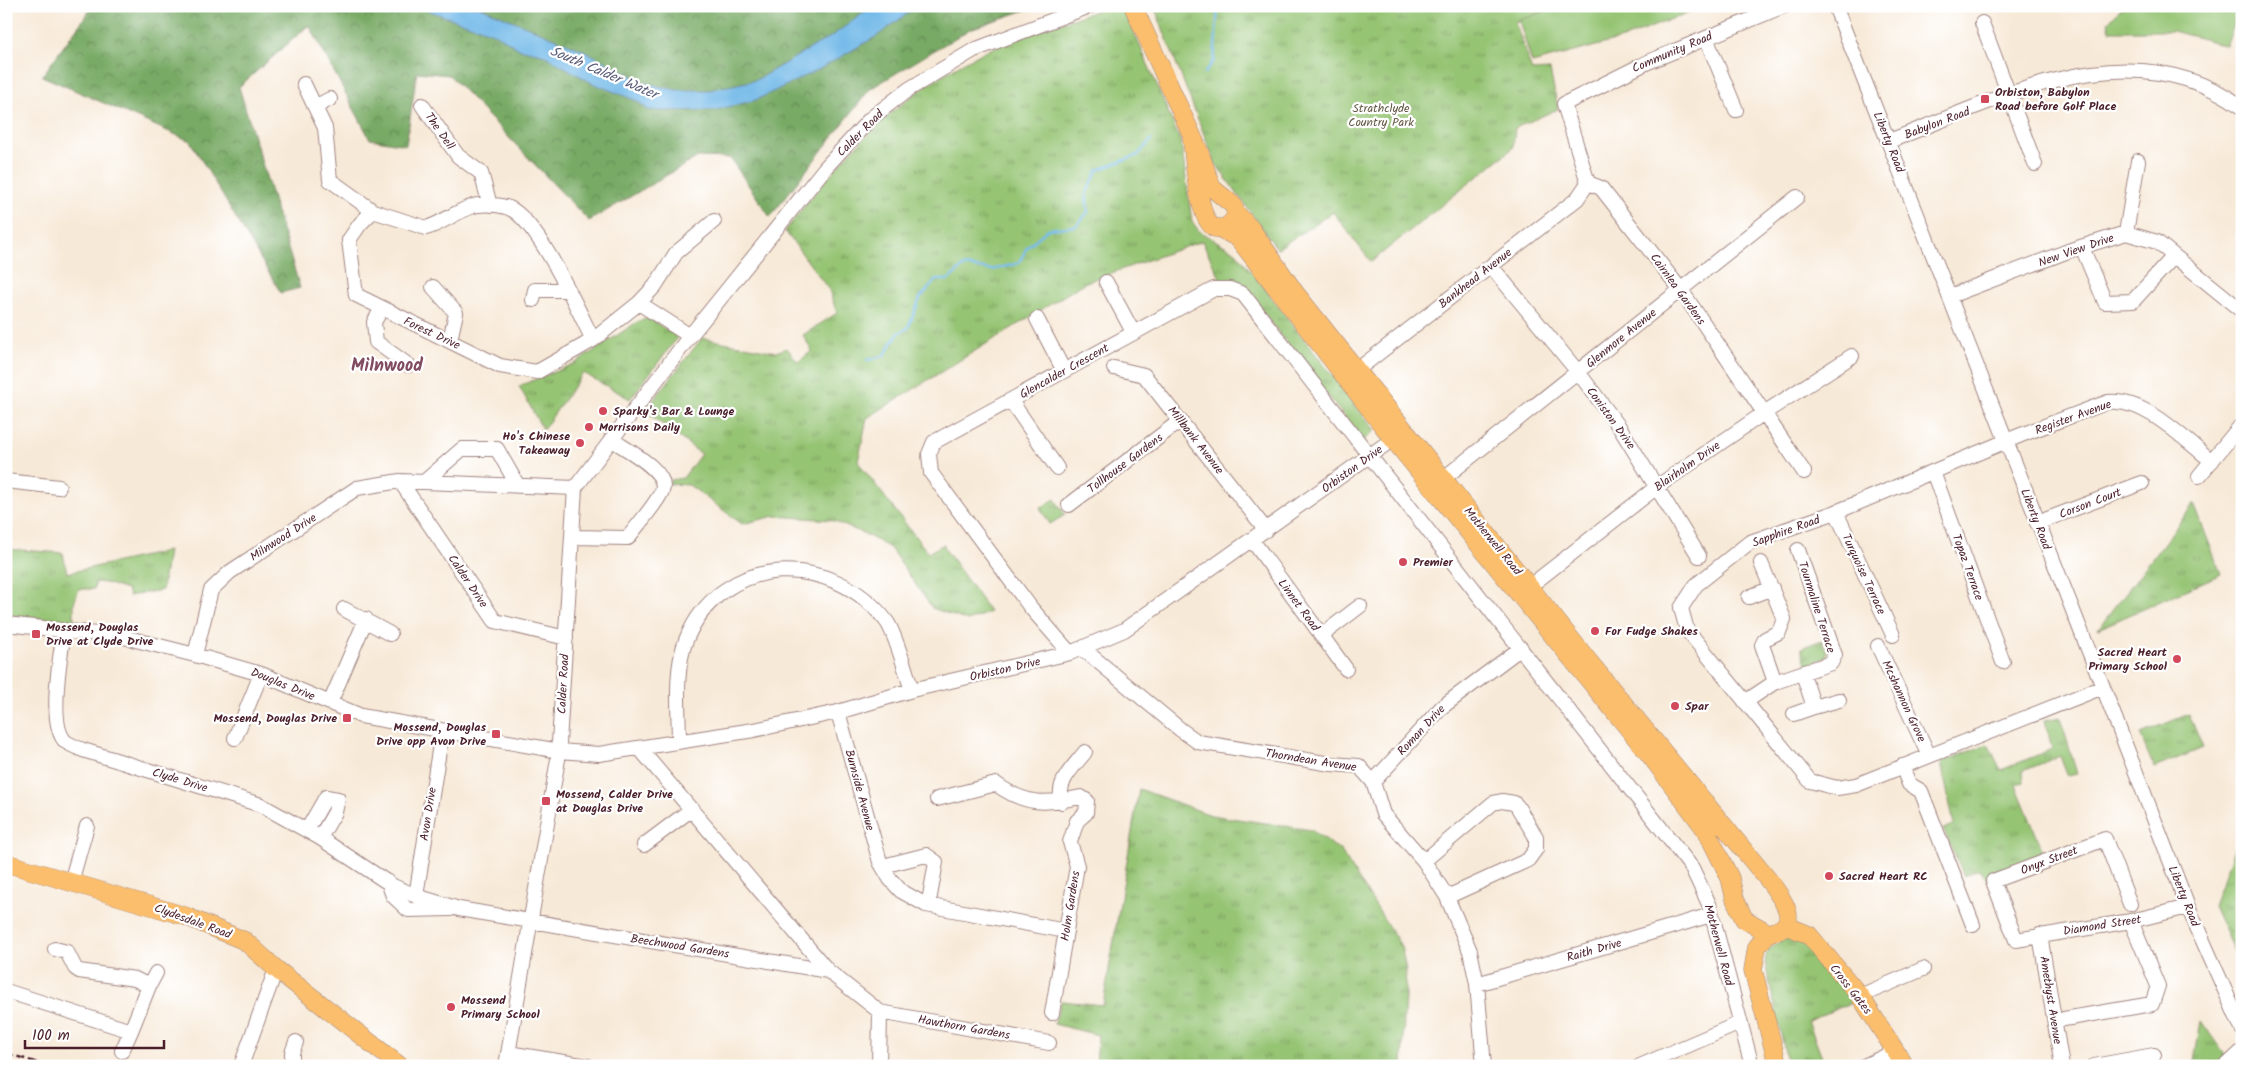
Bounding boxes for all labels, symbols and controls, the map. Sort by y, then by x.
street label: Community Road [1629,27,1716,78]
water label: South Calder Water [546,40,664,107]
place label: Orbiston, Babylon Road before Golf Place [1995,83,2117,116]
marker: Orbiston, Babylon Road before Golf Place [1979,93,1991,105]
park label: Strathclyde Country Park [1348,99,1414,132]
street label: Babylon Road [1902,102,1974,145]
street label: Calder Road [832,105,889,161]
street label: The Dell [420,109,459,154]
street label: Liberty Road [1868,109,1910,176]
street label: New View Drive [2036,228,2117,272]
street label: Bankhead Avenue [1434,243,1517,313]
street label: Cairnlea Gardens [1645,249,1710,329]
street label: Glenmore Avenue [1582,303,1661,373]
street label: Forest Drive [400,312,464,355]
street label: Glencalder Crescent [1016,339,1113,404]
district label: Milnwood [351,352,423,381]
street label: Coniston Drive [1581,383,1640,454]
street label: Register Avenue [2032,395,2115,440]
place label: Sparky's Bar & Lounge [613,402,734,421]
street label: Millbank Avenue [1163,402,1229,479]
marker: Sparky's Bar & Lounge [597,405,609,417]
place label: Morrisons Daily [599,418,681,437]
marker: Morrisons Daily [583,421,595,433]
place label: Ho's Chinese Takeaway [503,427,571,460]
street label: Tollhouse Gardens [1083,429,1167,498]
street label: Blairholm Drive [1650,436,1725,496]
marker: Ho's Chinese Takeaway [574,437,586,449]
street label: Orbiston Drive [1318,440,1387,498]
street label: Corson Court [2056,483,2124,524]
street label: Liberty Road [2015,486,2056,554]
street label: Motherwell Road [1459,503,1527,581]
street label: Milnwood Drive [246,508,321,566]
street label: Sapphire Road [1750,510,1824,553]
street label: Turquoise Terrace [1836,531,1891,618]
street label: Topaz Terrace [1947,531,1989,604]
street label: Calder Drive [443,551,493,612]
place label: Premier [1413,553,1454,572]
marker: Premier [1397,556,1409,568]
street label: Tourmaline Terrace [1793,559,1840,656]
street label: Linnet Road [1273,575,1325,636]
place label: Mossend, Douglas Drive at Clyde Drive [46,618,153,651]
place label: For Fudge Shakes [1605,622,1698,641]
marker: For Fudge Shakes [1589,625,1601,637]
marker: Mossend, Douglas Drive at Clyde Drive [30,628,42,640]
place label: Sacred Heart Primary School [2088,643,2168,676]
street label: Orbiston Drive [968,652,1043,687]
street label: Calder Road [552,653,575,714]
marker: Sacred Heart Primary School [2171,653,2183,665]
street label: Mcshannon Grove [1876,657,1931,746]
street label: Douglas Drive [248,663,319,706]
place label: Spar [1685,697,1709,716]
street label: Roman Drive [1393,700,1450,760]
marker: Spar [1669,700,1681,712]
place label: Mossend, Douglas Drive [214,709,337,728]
marker: Mossend, Douglas Drive [341,712,353,724]
place label: Mossend, Douglas Drive opp Avon Drive [376,718,486,751]
marker: Mossend, Douglas Drive opp Avon Drive [490,728,502,740]
street label: Thorndean Avenue [1264,744,1359,777]
street label: Burnside Avenue [840,747,880,833]
street label: Clyde Drive [150,763,210,798]
street label: Avon Drive [415,785,442,842]
place label: Mossend, Calder Drive at Douglas Drive [556,785,673,818]
marker: Mossend, Calder Drive at Douglas Drive [540,795,552,807]
street label: Onyx Street [2018,841,2081,880]
street label: Liberty Road [2163,863,2205,930]
place label: Sacred Heart RC [1839,867,1928,886]
street label: Holm Gardens [1056,870,1085,942]
marker: Sacred Heart RC [1823,870,1835,882]
street label: Clydesdale Road [151,899,235,945]
street label: Motherwell Road [1699,902,1739,989]
street label: Diamond Street [2062,910,2143,941]
street label: Beechwood Gardens [629,929,731,964]
street label: Raith Drive [1564,933,1624,967]
street label: Amethyst Avenue [2034,955,2067,1046]
street label: Cross Gates [1825,960,1876,1019]
place label: Mossend Primary School [461,991,540,1024]
marker: Mossend Primary School [445,1001,457,1013]
street label: Hawthorn Gardens [916,1010,1011,1045]
scale bar [25,1017,164,1049]
text: 100 m [32,1024,70,1048]

